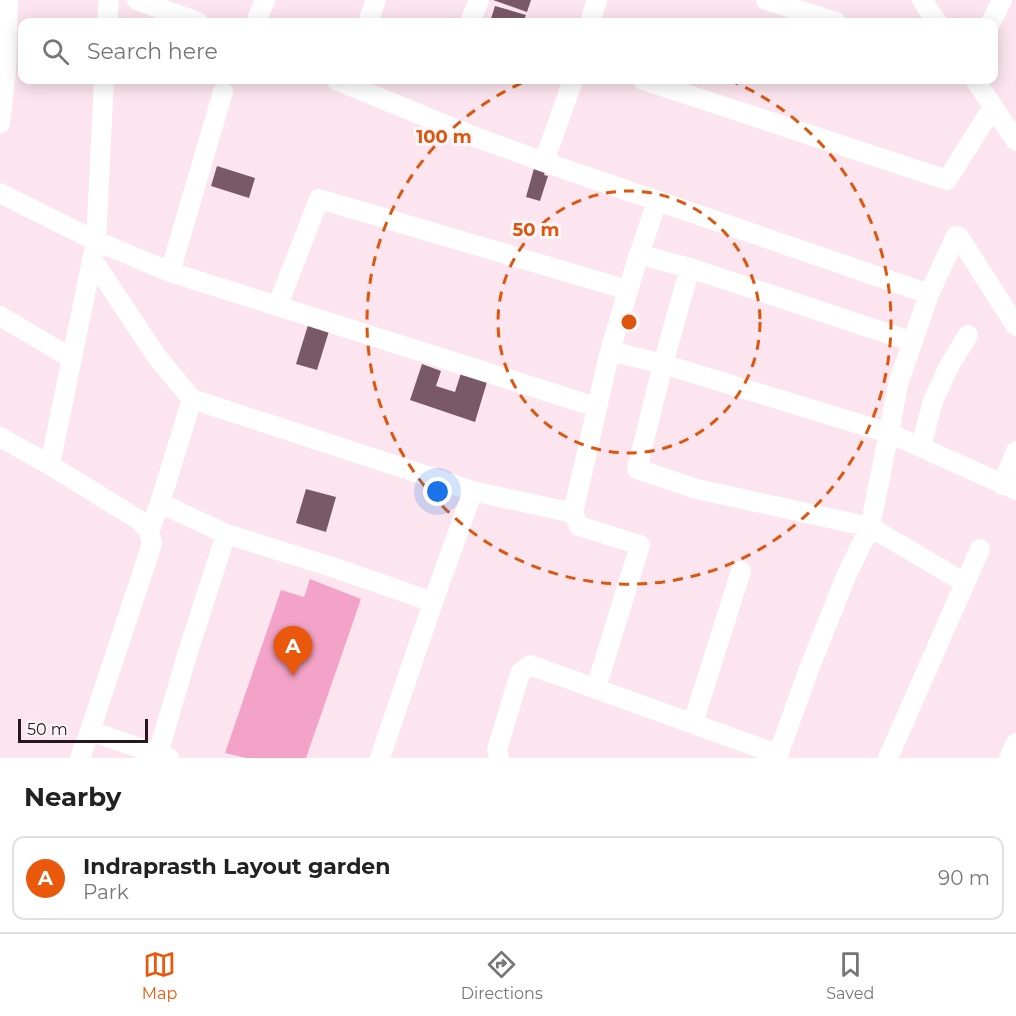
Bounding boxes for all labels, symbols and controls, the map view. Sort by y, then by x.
search box [18,18,998,84]
icon: search [39,35,72,68]
text: Search here [87,38,218,65]
text: 100 m [416,126,472,148]
text: 50 m [513,219,559,241]
centre of rings [619,312,639,332]
your location [423,477,452,506]
pin: A [274,626,312,676]
scale bar [18,716,148,744]
text: 50 m [27,720,68,739]
text: Nearby [24,781,121,813]
text: Indraprasth Layout garden [83,853,390,880]
text: A [38,866,53,890]
text: 90 m [938,866,990,890]
text: Park [83,880,129,904]
tab: Map [142,948,177,1003]
tab: Directions [461,948,543,1003]
tab: Saved [826,948,874,1003]

